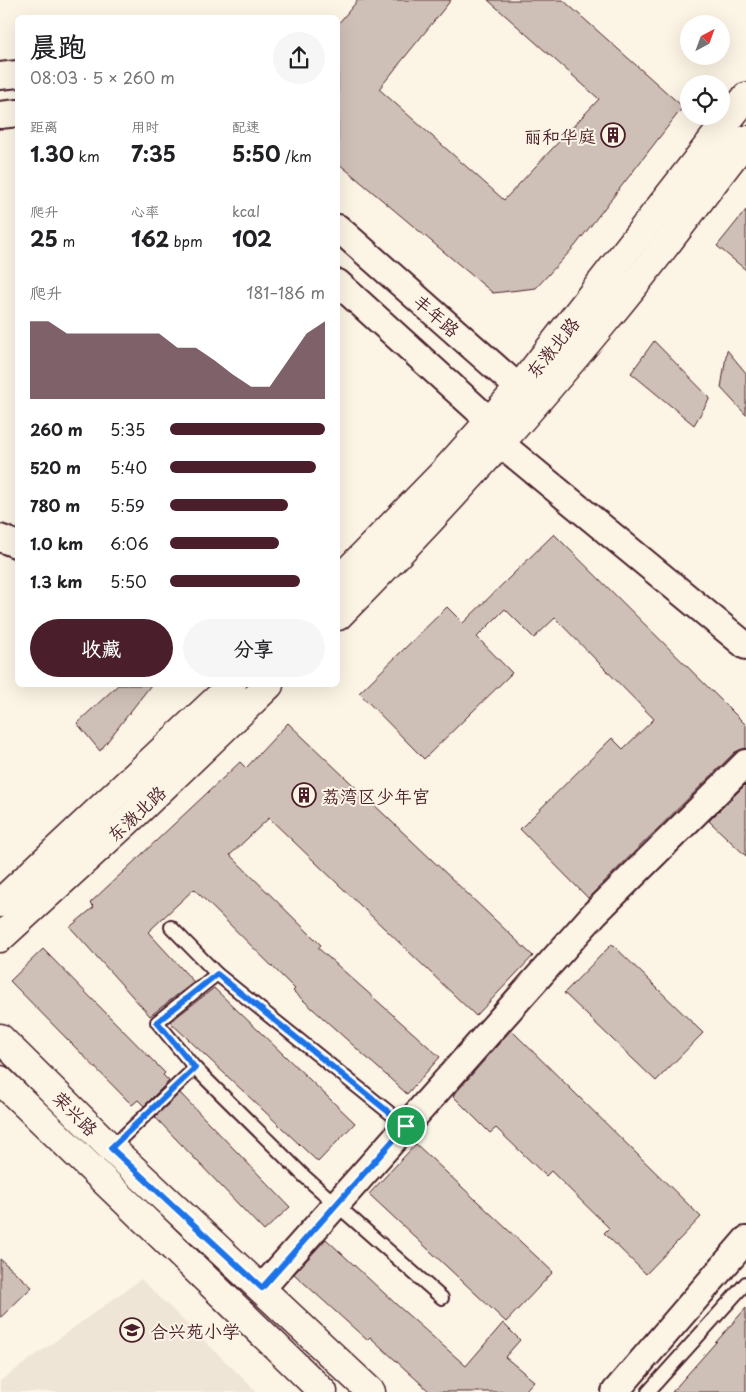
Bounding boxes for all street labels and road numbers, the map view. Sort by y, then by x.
street label: 丰年路 [408,287,466,343]
street label: 东漖北路 [519,311,585,383]
street label: 东漖北路 [100,779,172,847]
street label: 荣兴路 [47,1084,105,1142]

